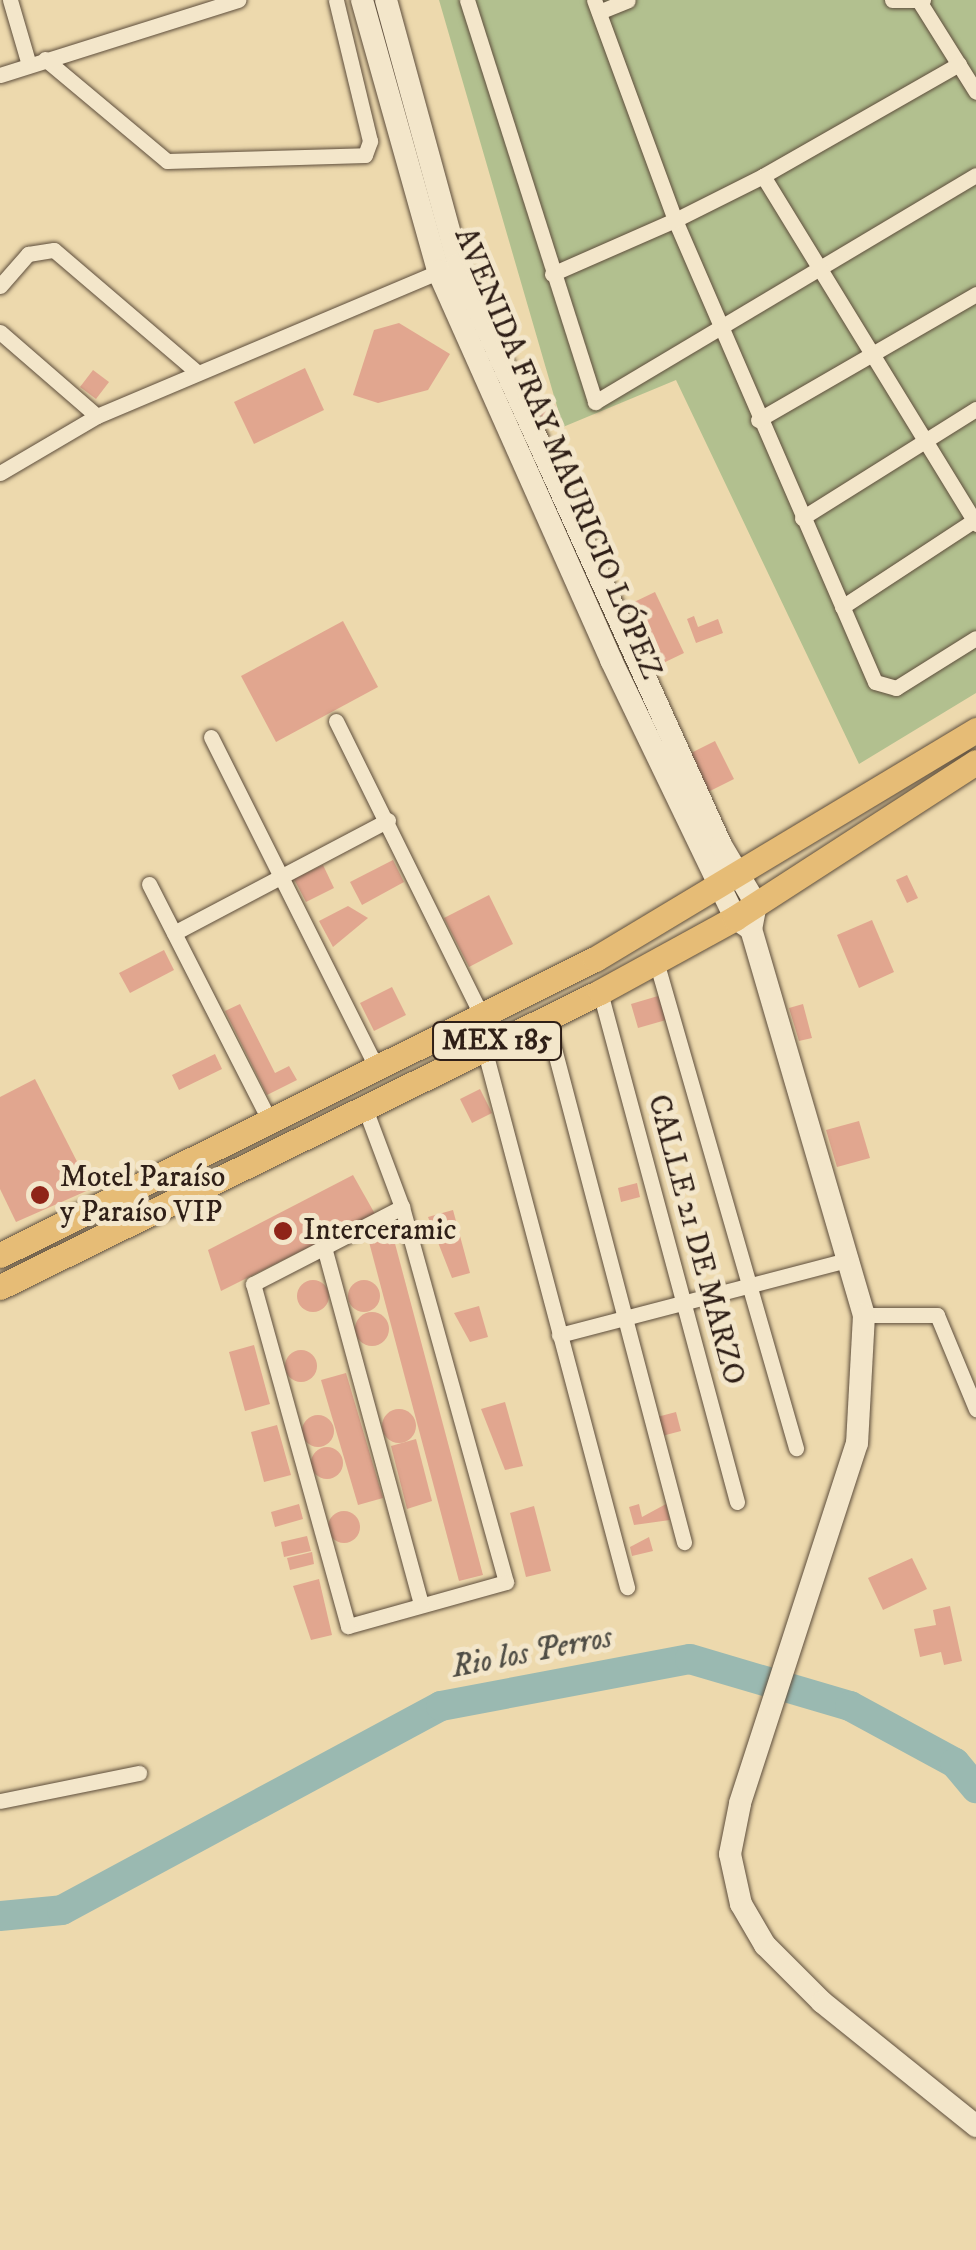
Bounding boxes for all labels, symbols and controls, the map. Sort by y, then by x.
street label: AVENIDA FRAY MAURICIO LÓPEZ [445,223,669,685]
road number: MEX 185 [432,1018,562,1064]
street label: CALLE 21 DE MARZO [639,1091,751,1389]
place label: Motel Paraíso y Paraíso VIP [60,1160,225,1230]
marker: Motel Paraíso y Paraíso VIP [29,1184,51,1206]
place label: Interceramic [303,1213,456,1249]
marker: Interceramic [272,1220,294,1242]
water label: Rio los Perros [448,1619,616,1687]

